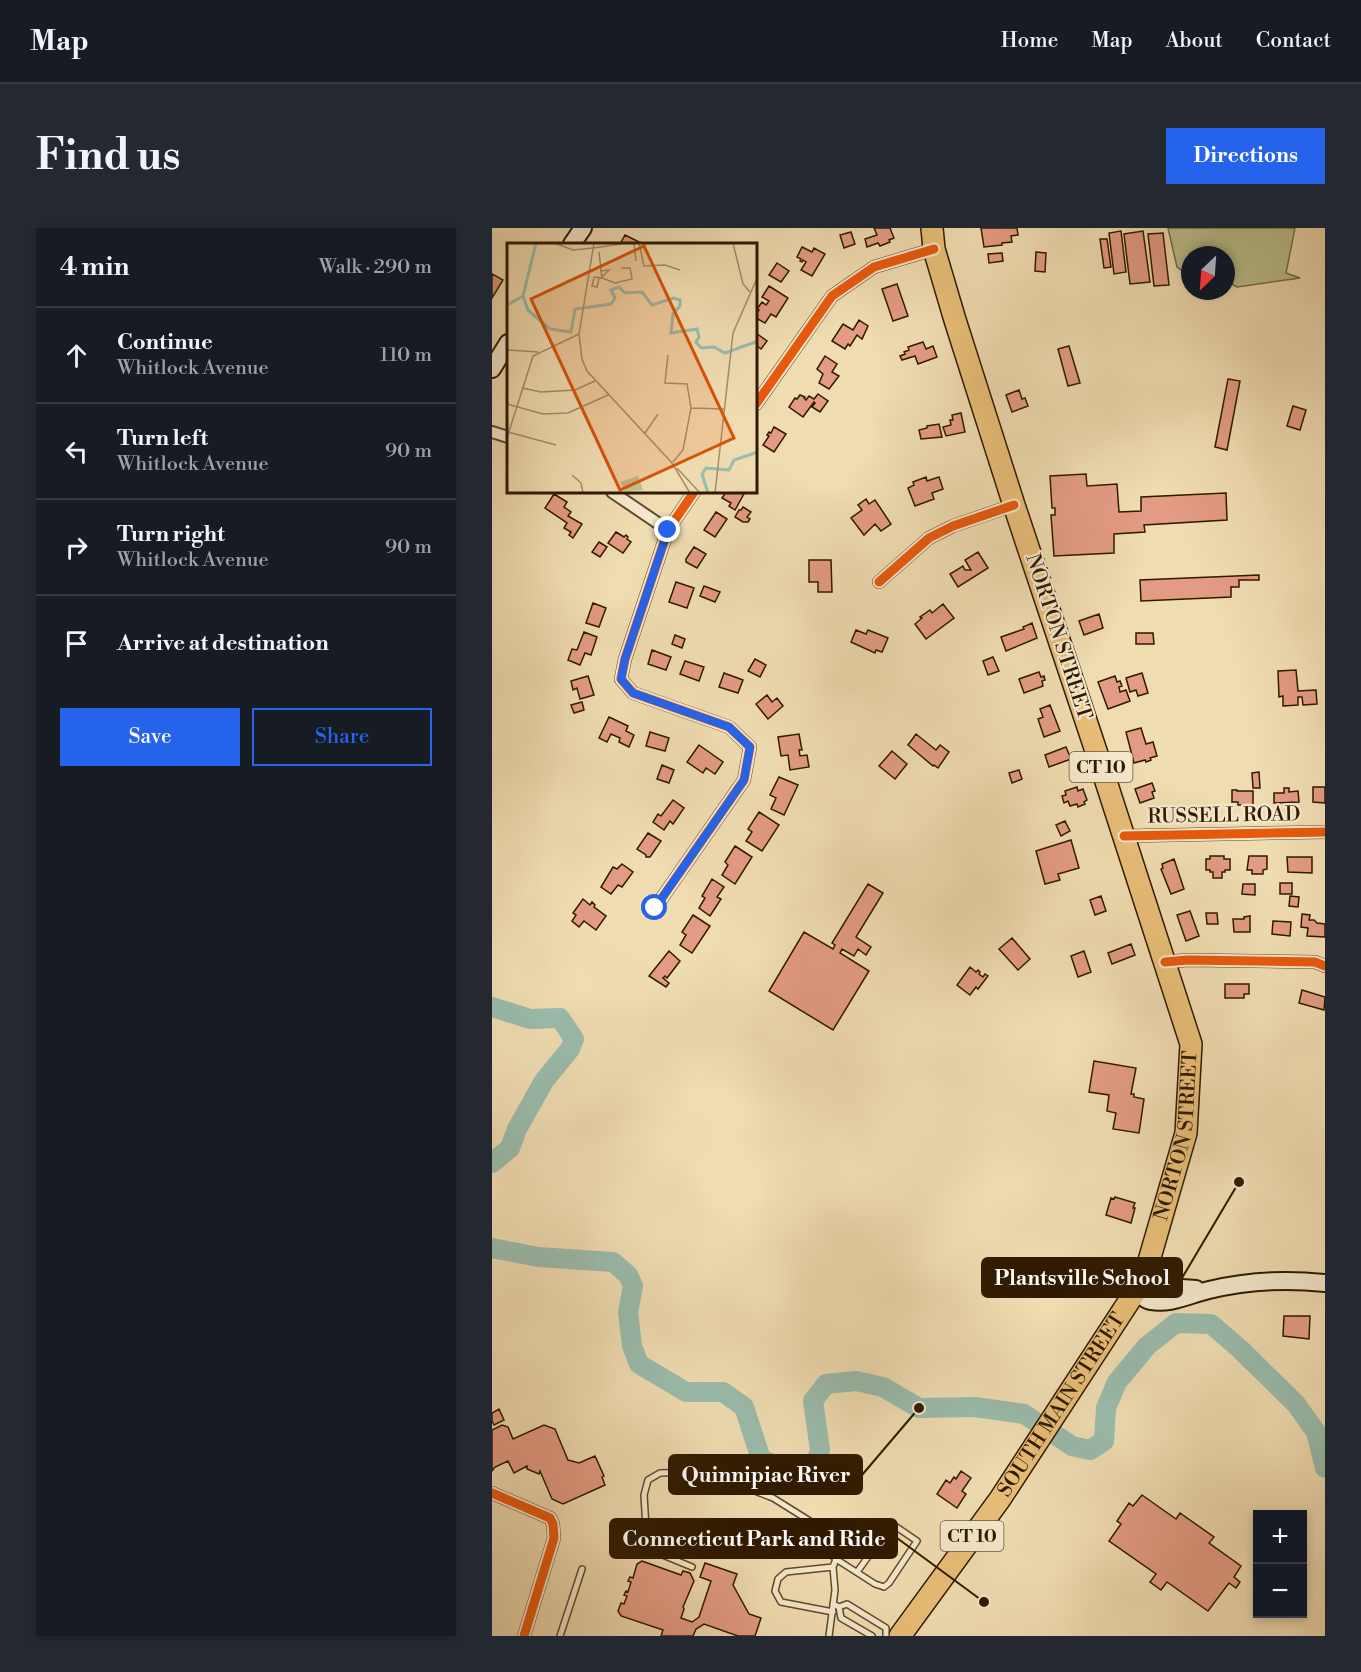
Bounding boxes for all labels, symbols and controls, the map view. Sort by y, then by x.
text: Map [30,24,89,59]
text: Home [1001,28,1058,54]
text: Map [1091,28,1133,54]
text: About [1166,28,1223,54]
text: Contact [1256,28,1331,54]
button: Directions [1166,128,1325,184]
text: Find us [36,130,180,183]
inset map [507,243,758,494]
north arrow [1181,246,1235,300]
text: 4 min [60,251,130,283]
text: Walk · 290 m [319,255,432,280]
text: Continue [117,329,213,356]
icon: ahead [60,339,93,372]
text: 110 m [380,343,432,368]
text: Whitlock Avenue [117,356,268,381]
text: Turn left [117,425,208,452]
icon: left [60,435,93,468]
text: 90 m [385,439,432,464]
text: Whitlock Avenue [117,452,268,477]
route end [654,516,680,542]
text: Turn right [117,521,225,548]
icon: right [60,531,93,564]
text: 90 m [385,535,432,560]
text: Whitlock Avenue [117,548,268,573]
street label: NORTON STREET [1019,551,1097,723]
icon: arrive [60,627,93,660]
text: Arrive at destination [117,630,329,657]
button: Save [60,708,240,766]
button: Share [252,708,432,766]
road number: CT 10 [1070,752,1132,782]
street label: RUSSELL ROAD [1147,802,1301,830]
route start [641,894,667,920]
street label: NORTON STREET [1149,1050,1203,1224]
callout: Plantsville School [982,1258,1182,1297]
text: Plantsville School [994,1266,1170,1292]
street label: SOUTH MAIN STREET [992,1308,1131,1502]
callout: Quinnipiac River [669,1455,862,1494]
text: Quinnipiac River [681,1463,851,1489]
map controls [1253,1510,1307,1618]
button: + [1253,1510,1307,1564]
callout: Connecticut Park and Ride [610,1519,897,1558]
road number: CT 10 [940,1521,1004,1551]
text: Connecticut Park and Ride [622,1527,886,1553]
button: − [1253,1564,1307,1618]

